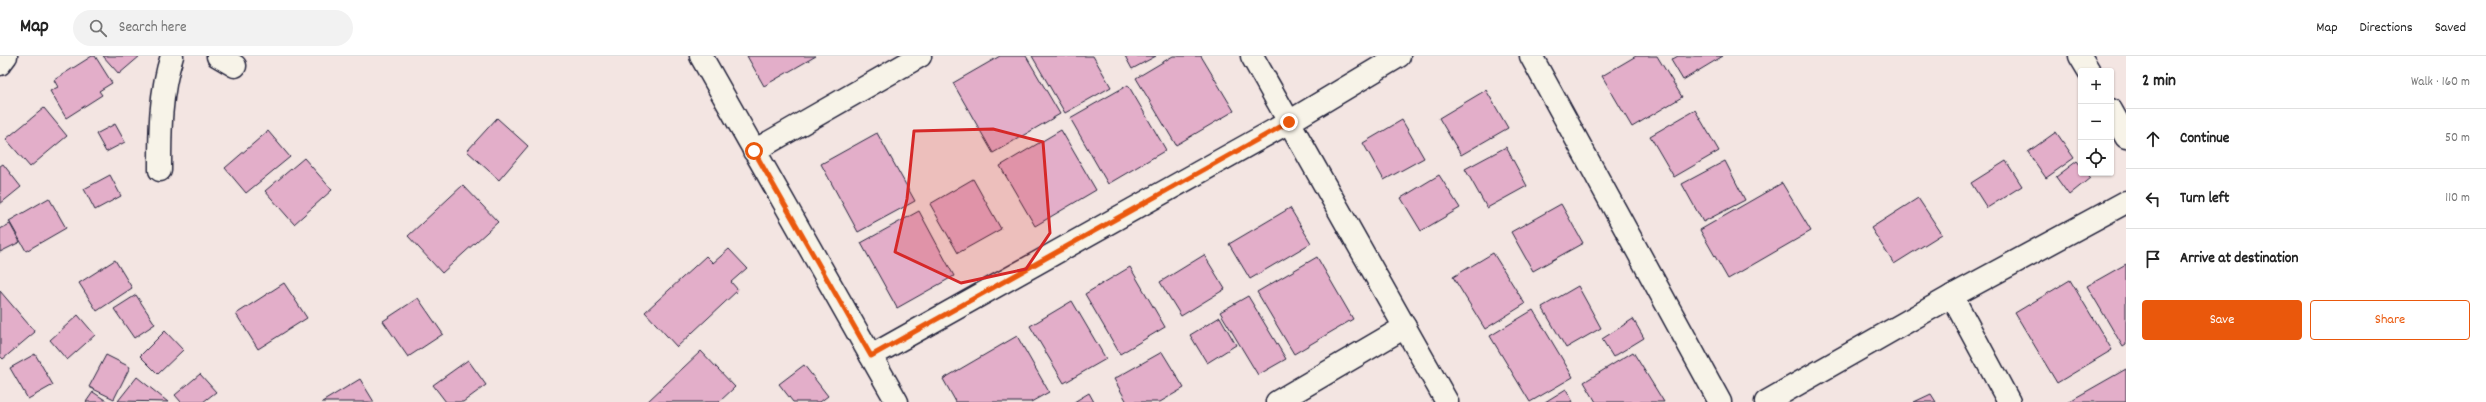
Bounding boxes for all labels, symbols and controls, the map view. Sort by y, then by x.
search box [73,10,353,46]
text: Map [20,14,49,41]
icon: search [87,17,109,39]
text: Search here [119,17,187,39]
text: Map [2316,18,2338,38]
text: Directions [2360,18,2413,38]
text: Saved [2435,18,2466,38]
map controls [2078,68,2114,176]
button: + [2078,68,2114,104]
text: 2 min [2142,70,2176,94]
text: Walk · 160 m [2411,73,2470,92]
button: − [2078,104,2114,140]
route end [1280,113,1298,131]
icon: ahead [2142,128,2164,150]
text: Continue [2180,128,2229,150]
text: 50 m [2445,129,2470,148]
button: locate [2078,140,2114,176]
route start [745,142,763,160]
icon: left [2142,188,2164,210]
text: Turn left [2180,188,2229,210]
text: 110 m [2445,189,2470,208]
icon: arrive [2142,248,2164,270]
text: Arrive at destination [2180,248,2298,270]
button: Save [2142,300,2302,340]
button: Share [2310,300,2470,340]

